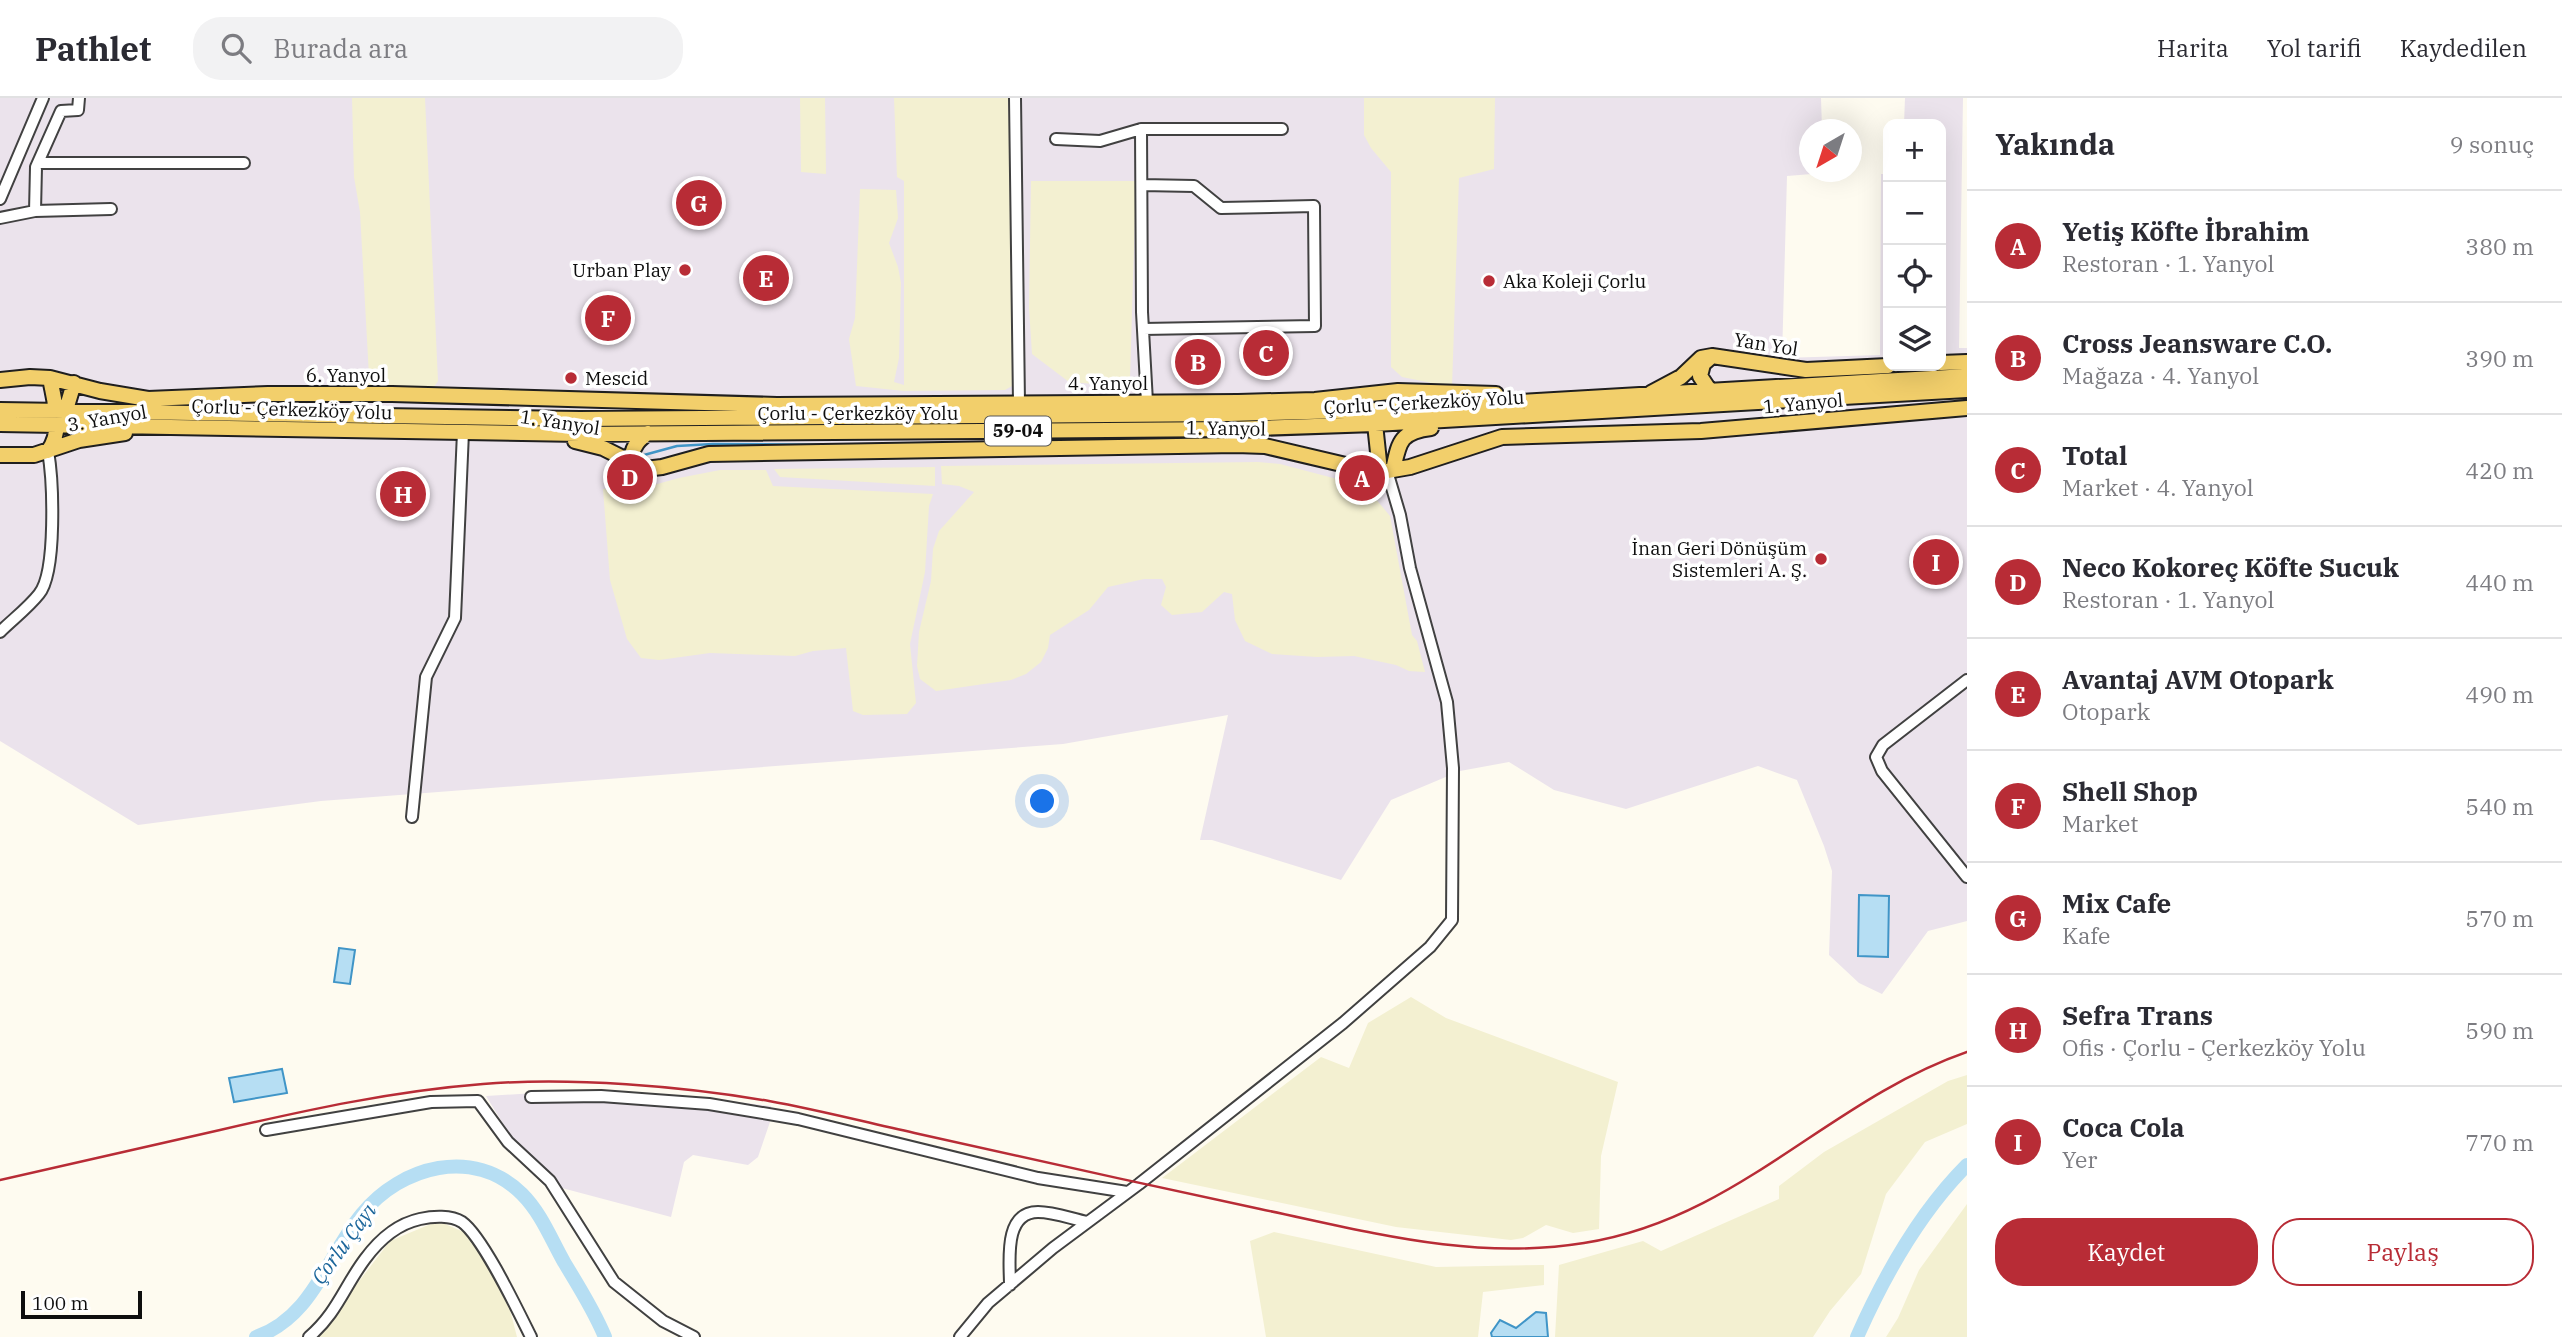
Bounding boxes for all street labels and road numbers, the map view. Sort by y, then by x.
street label: Yan Yol [1732,327,1800,361]
street label: 6. Yanyol [306,363,386,387]
street label: 4. Yanyol [1068,371,1148,395]
street label: Çorlu - Çerkezköy Yolu [1323,385,1525,419]
street label: 1. Yanyol [1762,388,1844,418]
street label: Çorlu - Çerkezköy Yolu [191,393,393,425]
street label: 3. Yanyol [65,399,149,437]
street label: Çorlu - Çerkezköy Yolu [757,401,959,425]
street label: 1. Yanyol [518,404,602,440]
street label: 1. Yanyol [1186,415,1267,441]
road number: 59-04 [985,416,1051,446]

